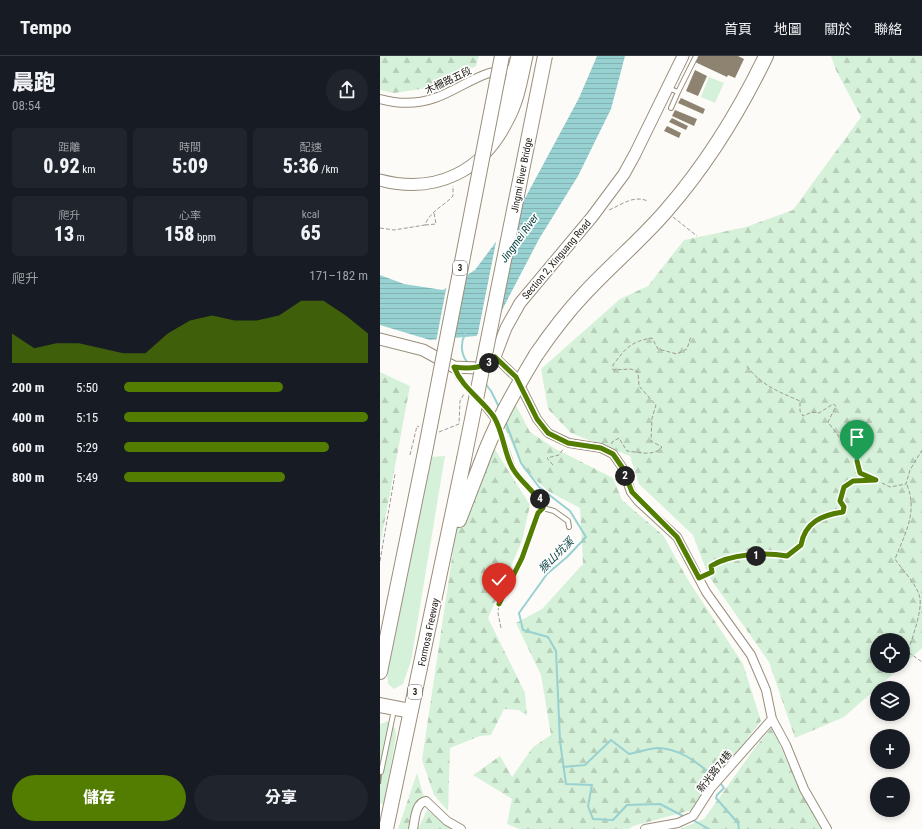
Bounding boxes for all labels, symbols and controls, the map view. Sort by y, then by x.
text: Tempo [20,16,72,39]
text: 首頁 [724,21,752,37]
text: 地圖 [774,21,802,37]
text: 關於 [824,21,852,37]
text: 聯絡 [874,21,902,37]
street label: 木柵路五段 [423,65,473,96]
button: share [326,69,368,111]
text: 晨跑 [12,70,56,95]
text: 08:54 [12,98,41,113]
street label: Jingmi River Bridge [509,136,534,214]
text: 距離 [58,141,80,154]
text: 時間 [179,141,201,154]
text: 配速 [300,141,322,154]
text: 0.92 [43,154,80,178]
text: 5:09 [172,154,208,178]
text: 5:36 [283,154,319,178]
text: km [80,163,95,176]
text: /km [319,163,339,176]
text: kcal [302,208,320,221]
text: 爬升 [58,209,80,222]
text: 心率 [179,209,201,222]
water label: Jingmei River [497,211,542,265]
street label: Section 2, Xinguang Road [520,217,593,301]
text: 65 [300,221,321,245]
text: 13 [54,222,74,246]
text: 158 [164,222,194,246]
text: m [74,231,85,244]
text: bpm [194,231,216,244]
road number: 3 [453,261,467,275]
text: 171–182 m [309,268,368,283]
text: 爬升 [12,271,38,286]
pin: 3 [479,353,499,373]
text: 3 [486,356,492,369]
text: 200 m [12,380,44,395]
text: 5:50 [76,380,98,395]
text: 400 m [12,410,44,425]
text: 5:15 [76,410,98,425]
pin [840,420,874,461]
icon: arrive [846,426,868,448]
text: 600 m [12,440,44,455]
text: 5:29 [76,440,98,455]
pin: 2 [615,466,635,486]
text: 2 [622,469,628,482]
text: 800 m [12,470,44,485]
text: 5:49 [76,470,98,485]
pin: 4 [530,489,550,509]
text: 4 [537,492,543,505]
water label: 猴山坑溪 [536,534,578,576]
pin: 1 [746,546,766,566]
text: 1 [753,549,759,562]
pin [482,563,516,604]
icon: check [488,569,510,591]
street label: Formosa Freeway [416,597,441,667]
map controls [870,633,910,817]
button: locate [870,633,910,673]
button: layers [870,681,910,721]
road number: 3 [408,685,422,699]
button: + [870,729,910,769]
street label: 新光路74巷 [695,748,734,794]
button: 儲存 [12,775,186,821]
button: 分享 [194,775,368,821]
button: − [870,777,910,817]

